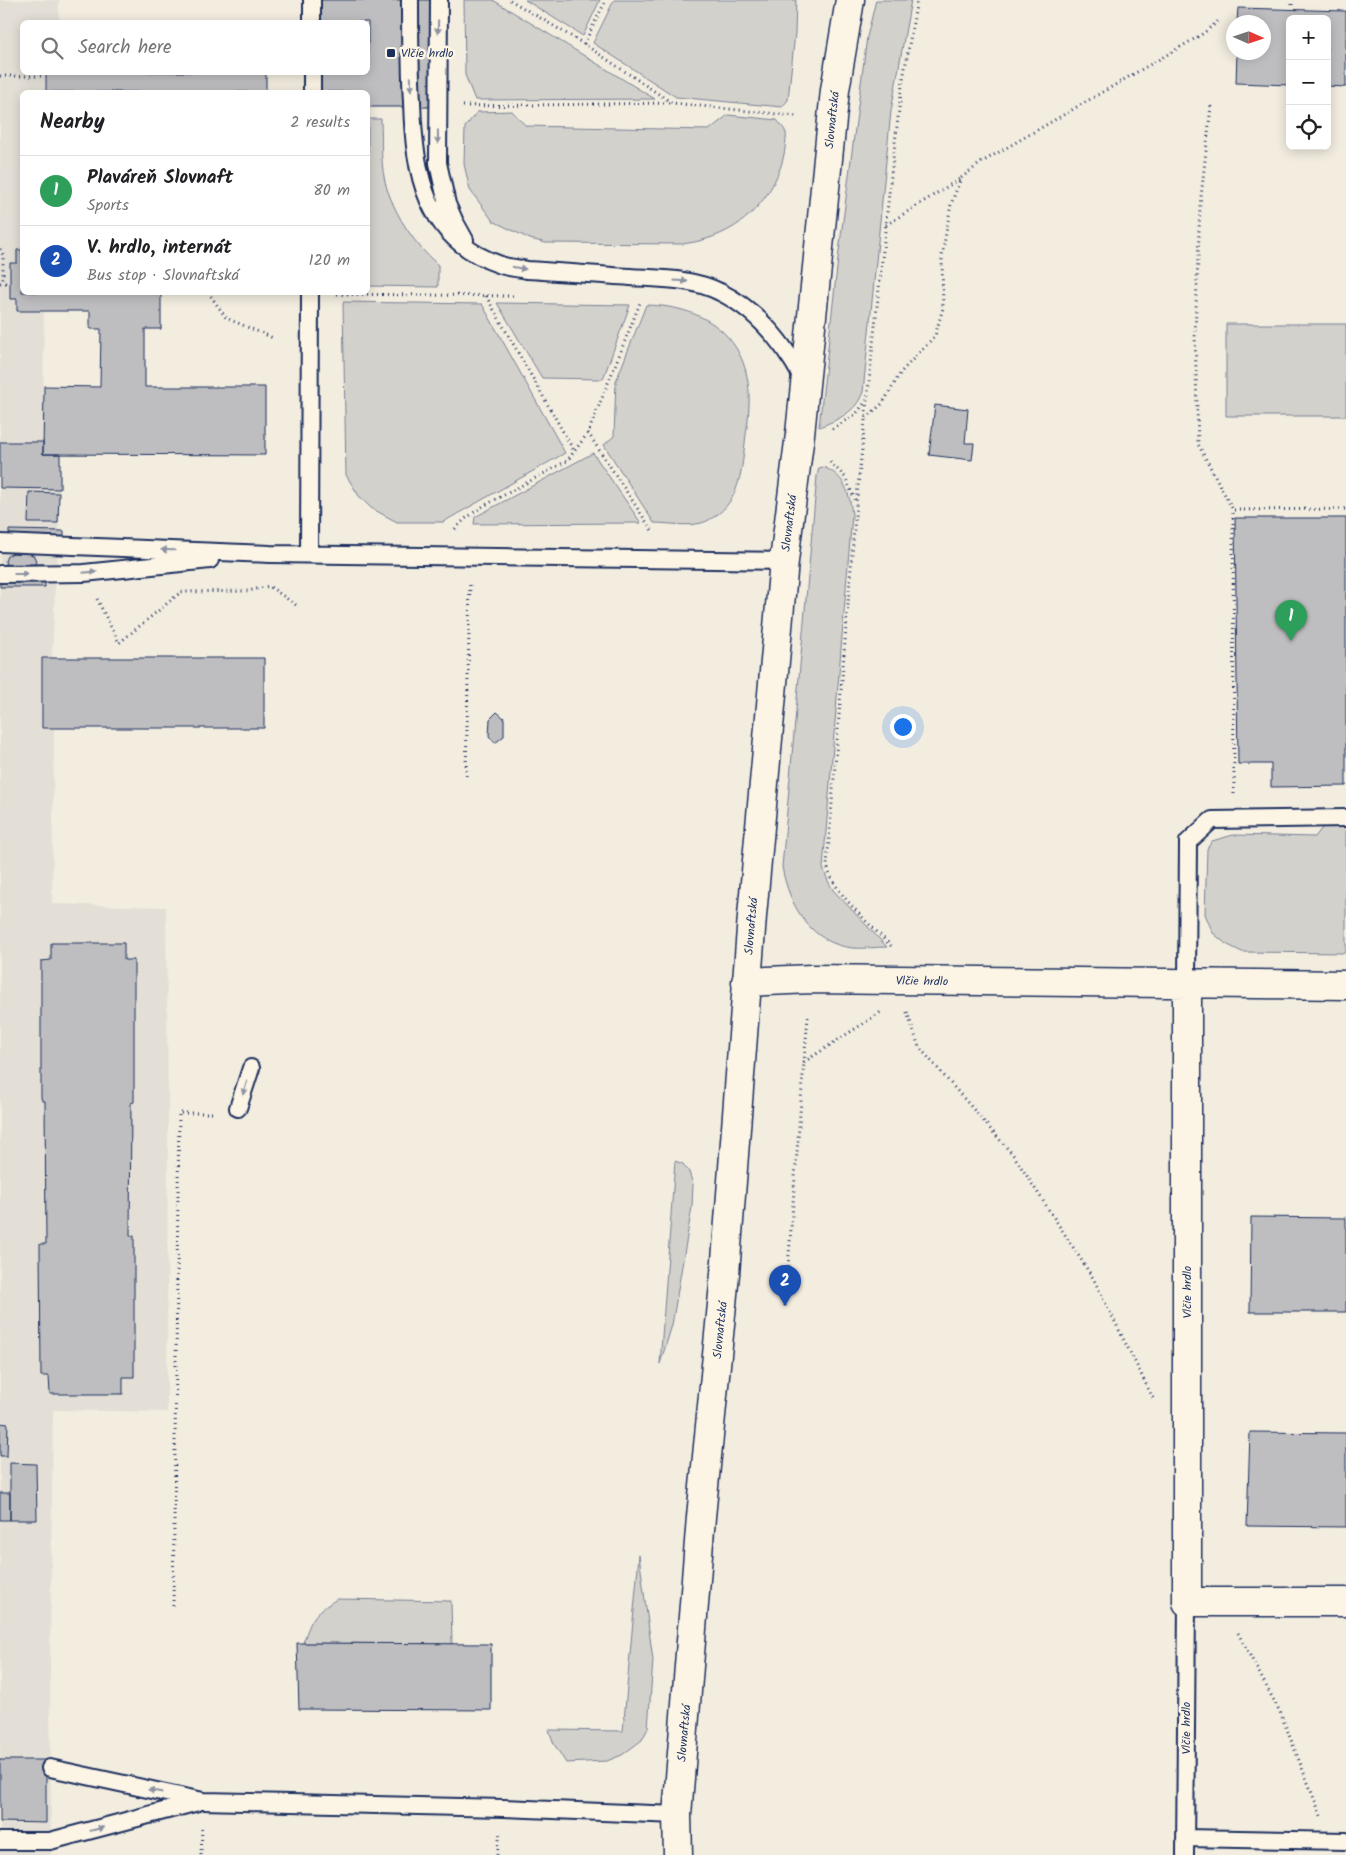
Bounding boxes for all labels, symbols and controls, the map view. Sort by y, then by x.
north arrow [1226,15,1271,60]
map controls [1286,15,1331,150]
button: + [1286,15,1331,60]
one-way arrow [434,19,442,35]
search box [20,20,370,75]
text: Search here [78,33,172,63]
icon: search [38,34,66,62]
place label: Vlčie hrdlo [401,44,454,63]
marker: Vlčie hrdlo [385,47,397,59]
button: − [1286,60,1331,105]
one-way arrow [407,76,415,92]
street label: Slovnaftská [820,89,845,150]
button: locate [1286,105,1331,150]
text: Nearby [40,106,105,139]
text: 2 results [290,110,350,135]
one-way arrow [434,129,442,145]
text: Plaváreň Slovnaft [87,163,233,193]
text: 1 [54,178,58,203]
text: 80 m [313,178,350,203]
text: Sports [87,193,129,218]
text: V. hrdlo, internát [87,233,232,263]
text: 2 [51,248,61,273]
text: 120 m [309,248,350,273]
text: Bus stop · Slovnaftská [87,263,239,288]
one-way arrow [511,265,527,273]
one-way arrow [673,277,689,285]
street label: Slovnaftská [777,492,803,553]
one-way arrow [160,545,176,553]
one-way arrow [83,568,99,576]
one-way arrow [13,570,29,578]
pin: 1 [1275,600,1307,641]
your location [890,714,916,740]
street label: Slovnaftská [740,895,764,955]
street label: Vlčie hrdlo [896,972,948,991]
one-way arrow [240,1081,248,1096]
pin: 2 [769,1265,801,1306]
street label: Vlčie hrdlo [1178,1266,1197,1318]
street label: Slovnaftská [708,1299,733,1360]
street label: Slovnaftská [673,1702,697,1762]
street label: Vlčie hrdlo [1177,1702,1196,1754]
one-way arrow [147,1786,163,1794]
one-way arrow [90,1824,105,1832]

